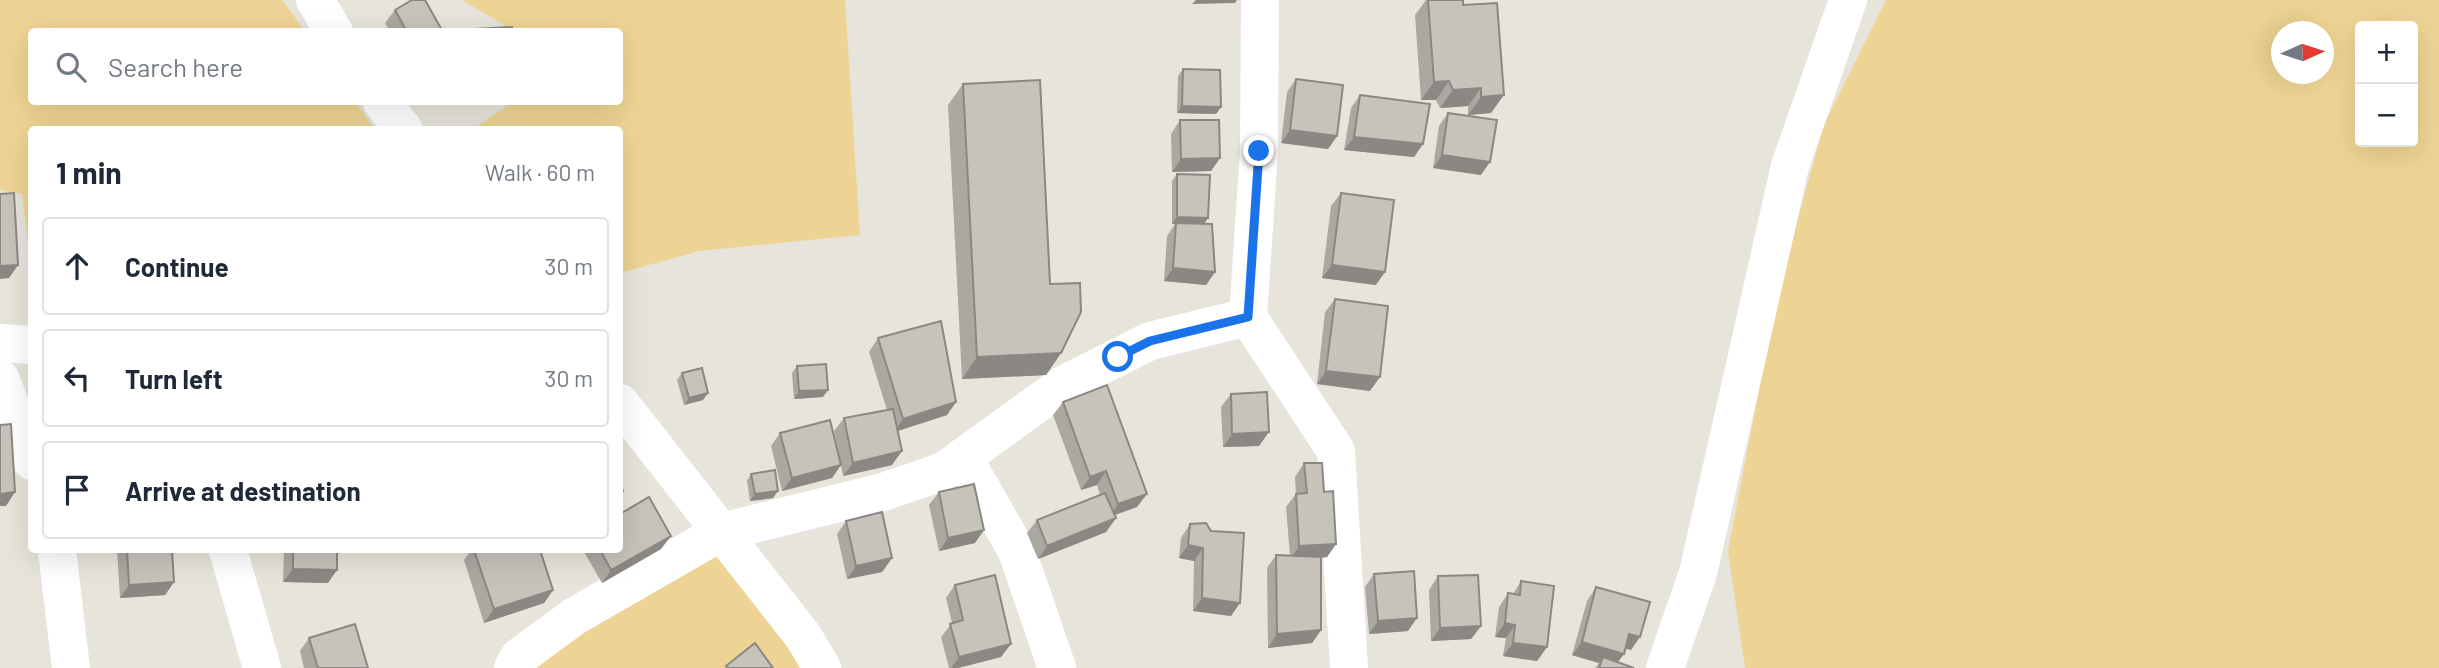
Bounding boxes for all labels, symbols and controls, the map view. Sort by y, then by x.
north arrow [2271,21,2334,84]
map controls [2355,21,2418,147]
button: + [2355,21,2418,84]
search box [28,28,623,105]
icon: search [52,48,90,86]
text: Search here [108,51,243,82]
button: − [2355,84,2418,147]
route end [1243,135,1274,166]
text: 1 min [56,154,122,190]
text: Walk · 60 m [485,158,595,186]
icon: ahead [58,247,96,285]
text: Continue [125,251,229,282]
text: 30 m [545,252,593,280]
route start [1102,341,1133,372]
icon: left [58,359,96,397]
text: Turn left [125,363,223,394]
text: 30 m [545,364,593,392]
icon: arrive [58,471,96,509]
text: Arrive at destination [125,475,361,506]

